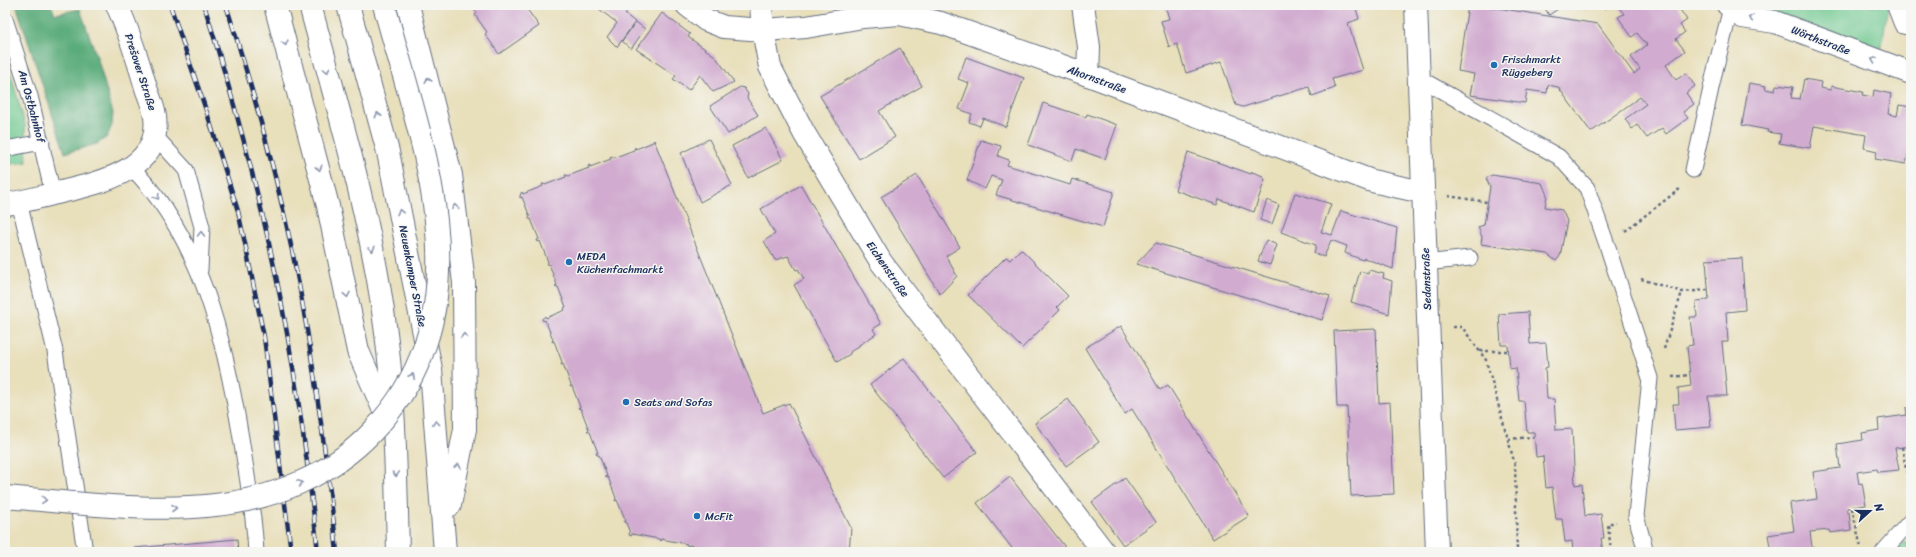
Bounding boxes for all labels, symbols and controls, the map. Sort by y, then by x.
one-way arrow [1748,15,1755,23]
street label: Wörthstraße [1788,20,1854,61]
street label: Prešover Straße [119,31,162,114]
one-way arrow [280,39,289,46]
place label: Frischmarkt Rüggeberg [1502,50,1561,82]
one-way arrow [1871,56,1878,64]
street label: Ahornstraße [1064,60,1130,99]
marker: Frischmarkt Rüggeberg [1489,60,1499,70]
one-way arrow [322,66,331,73]
street label: Am Ostbahnhof [12,67,51,146]
one-way arrow [424,77,432,83]
one-way arrow [374,111,383,118]
one-way arrow [314,165,322,171]
one-way arrow [152,193,160,200]
one-way arrow [451,204,460,210]
one-way arrow [396,209,405,215]
street label: Neuenkamper Straße [393,223,432,329]
one-way arrow [197,231,205,237]
street label: Eichenstraße [861,237,914,302]
one-way arrow [368,246,376,252]
place label: MEDA Küchenfachmarkt [577,247,663,279]
street label: Sedanstraße [1416,247,1437,310]
marker: MEDA Küchenfachmarkt [564,257,574,267]
one-way arrow [343,292,351,298]
one-way arrow [460,333,468,339]
one-way arrow [407,373,415,380]
place label: Seats and Sofas [634,393,713,412]
marker: Seats and Sofas [621,397,631,407]
one-way arrow [432,420,441,426]
one-way arrow [453,463,461,469]
one-way arrow [391,471,400,477]
one-way arrow [297,479,304,487]
north arrow [1850,491,1890,531]
one-way arrow [41,495,47,504]
text: N [1868,500,1889,515]
one-way arrow [171,503,177,512]
place label: McFit [705,507,733,526]
marker: McFit [692,511,702,521]

